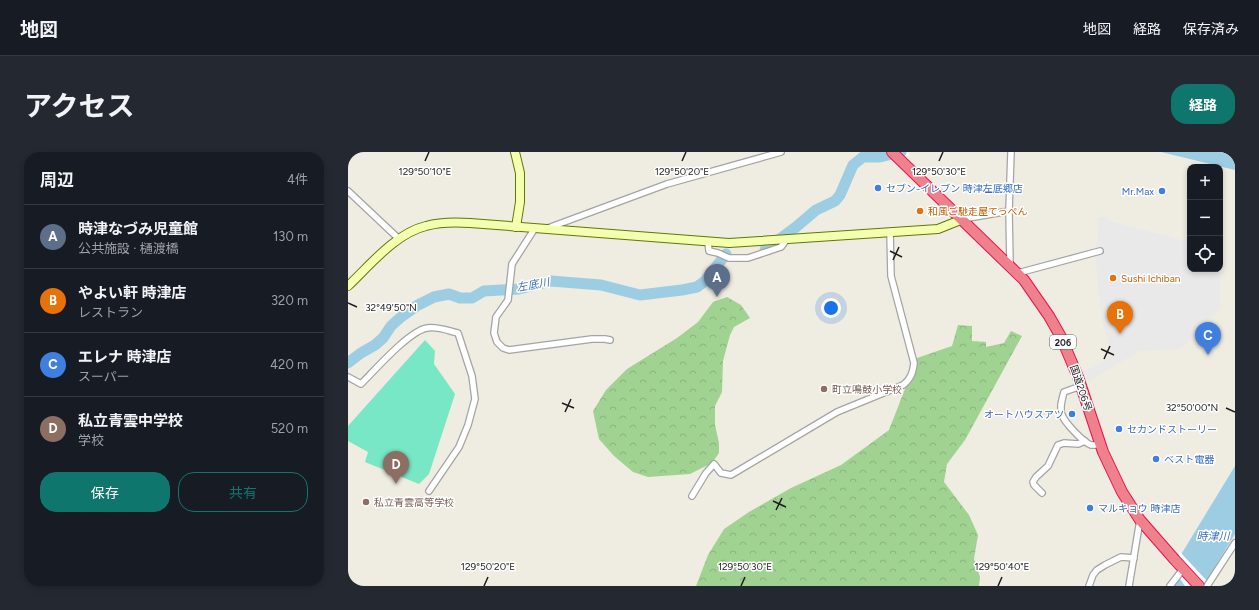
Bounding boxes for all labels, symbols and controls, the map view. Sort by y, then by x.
text: 地図 [20,18,58,41]
text: 地図 [1083,21,1111,38]
text: 経路 [1133,21,1161,38]
text: 保存済み [1183,21,1239,38]
button: 経路 [1171,84,1235,124]
text: アクセス [24,89,135,123]
map controls [1187,164,1223,272]
button: + [1187,164,1223,200]
text: 129°50'10"E [399,165,452,178]
text: 129°50'20"E [655,165,709,178]
text: 129°50'30"E [912,165,966,178]
text: 周辺 [40,170,74,190]
text: 4件 [287,172,308,187]
place label: セブン-イレブン 時津左底郷店 [886,182,1023,195]
marker: セブン-イレブン 時津左底郷店 [873,183,883,193]
place label: Mr.Max [1122,185,1154,198]
marker: Mr.Max [1157,186,1167,196]
button: − [1187,200,1223,236]
place label: 和風ご馳走屋てっぺん [928,205,1027,218]
marker: 和風ご馳走屋てっぺん [915,206,925,216]
text: 時津なづみ児童館 [78,220,198,238]
text: A [48,229,58,244]
text: 130 m [273,229,308,244]
button: locate [1187,236,1223,272]
text: 公共施設 · 樋渡橋 [78,241,179,256]
pin: A [704,264,730,297]
place label: Sushi Ichiban [1121,272,1181,285]
marker: Sushi Ichiban [1108,273,1118,283]
water label: 左底川 [516,276,551,294]
text: やよい軒 時津店 [78,284,187,302]
text: B [49,293,57,308]
text: 320 m [271,293,308,308]
your location [821,298,841,318]
text: 32°49'50"N [365,301,417,314]
pin: B [1107,301,1133,334]
text: レストラン [78,305,143,320]
pin: C [1195,322,1221,355]
road number: 206 [1050,335,1076,349]
text: エレナ 時津店 [78,348,172,366]
text: C [48,357,58,372]
text: 420 m [270,357,308,372]
street label: 国道206号 [1067,363,1095,413]
text: スーパー [78,369,130,384]
place label: 町立鳴鼓小学校 [832,383,902,396]
marker: 町立鳴鼓小学校 [819,384,829,394]
text: 32°50'00"N [1166,401,1218,414]
place label: オートハウスアツ [984,408,1064,421]
marker: オートハウスアツ [1067,409,1077,419]
text: 私立青雲中学校 [78,412,183,430]
text: D [48,421,58,436]
text: 520 m [271,421,308,436]
place label: セカンドストーリー [1127,423,1217,436]
marker: セカンドストーリー [1114,424,1124,434]
text: 学校 [78,433,104,448]
pin: D [383,451,409,484]
place label: ベスト電器 [1164,453,1214,466]
marker: ベスト電器 [1151,454,1161,464]
button: 保存 [40,472,170,512]
button: 共有 [178,472,308,512]
place label: 私立青雲高等学校 [374,496,454,509]
marker: 私立青雲高等学校 [361,497,371,507]
place label: マルキョウ 時津店 [1098,502,1180,515]
marker: マルキョウ 時津店 [1085,503,1095,513]
water label: 時津川 [1197,530,1230,543]
text: 129°50'20"E [461,560,515,573]
text: 129°50'30"E [718,560,772,573]
text: 129°50'40"E [975,560,1030,573]

